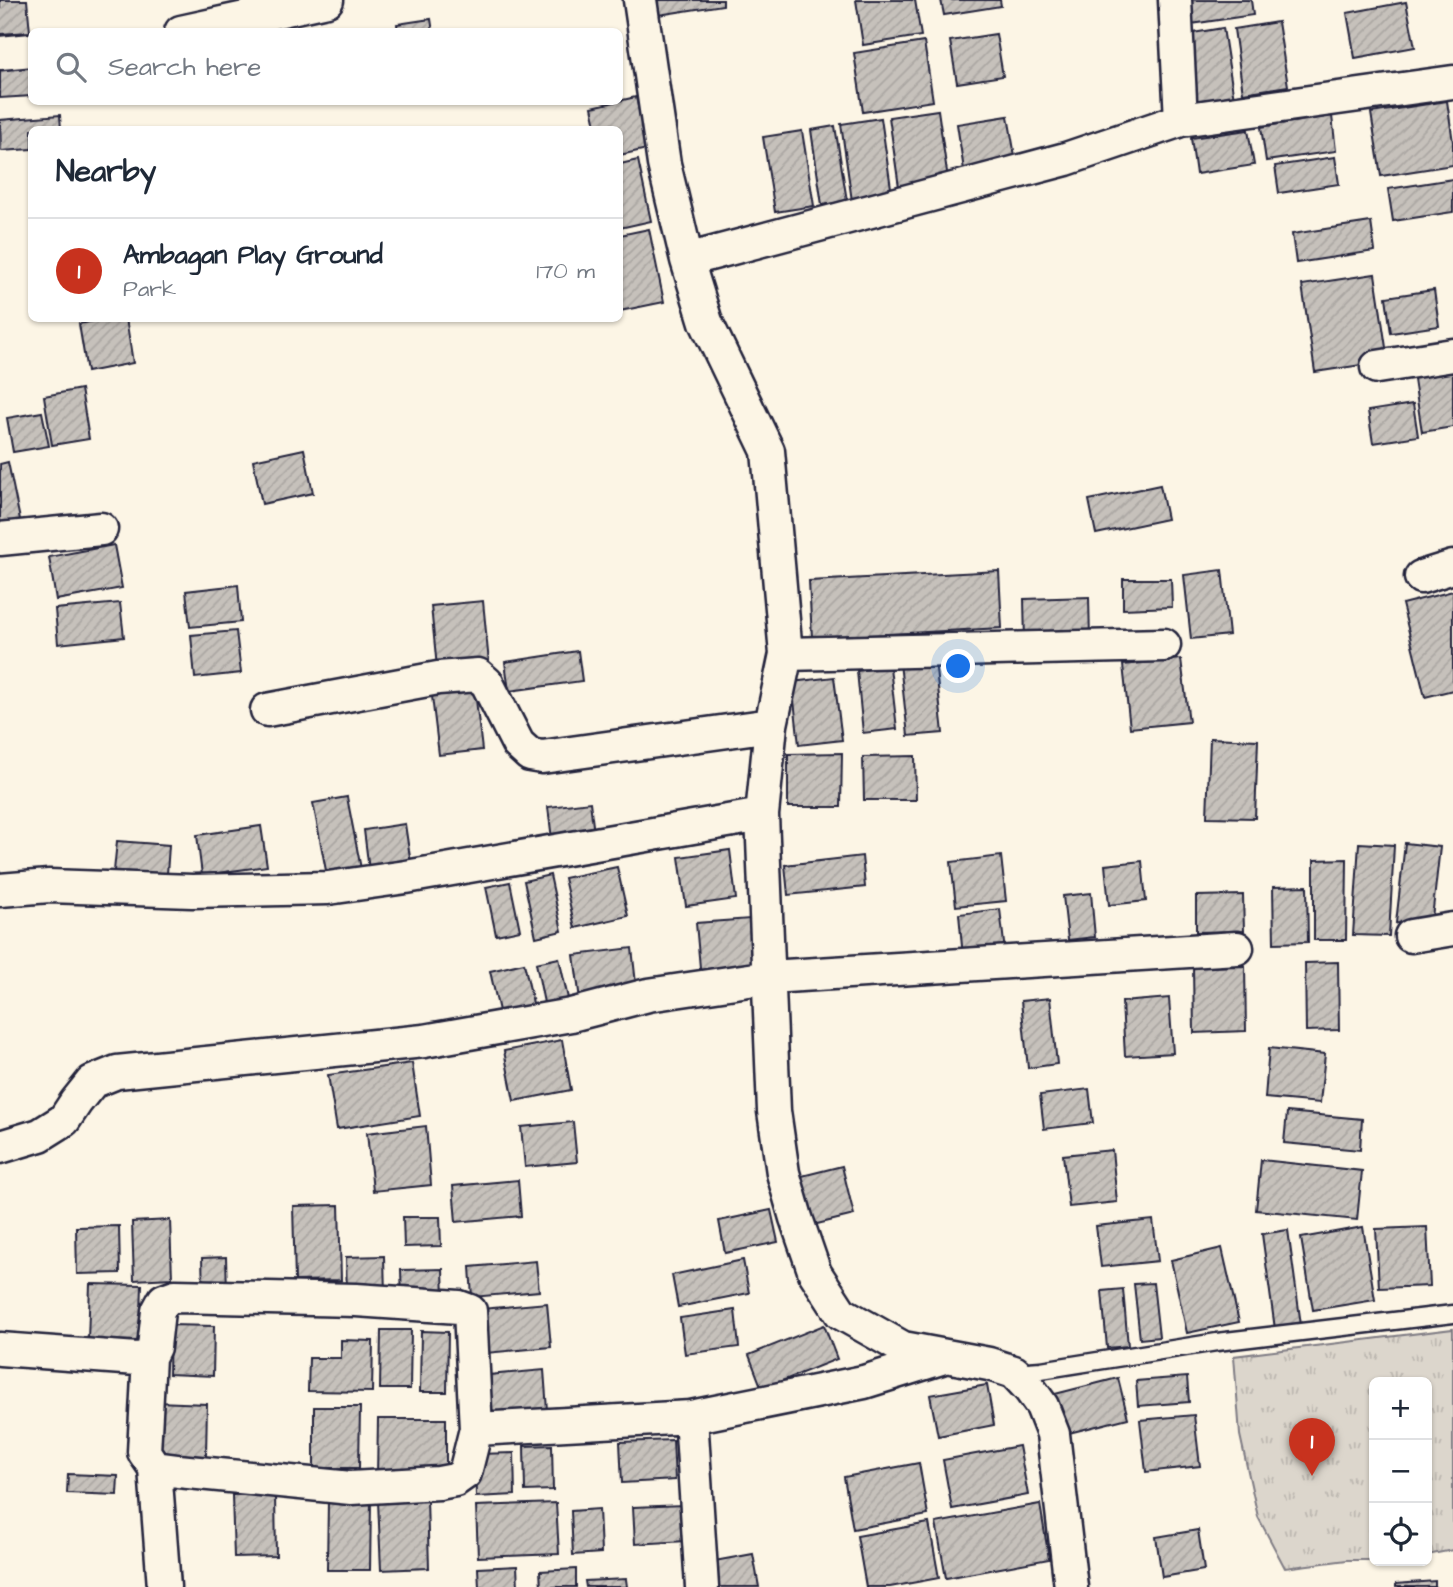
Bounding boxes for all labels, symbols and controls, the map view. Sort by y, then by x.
search box [28,28,623,105]
icon: search [52,48,90,86]
text: Search here [108,49,261,85]
text: Nearby [56,151,156,193]
text: Ambagan Play Ground [123,237,383,273]
text: 1 [78,255,80,287]
text: 170 m [536,255,595,287]
text: Park [123,273,176,305]
your location [941,649,975,683]
map controls [1369,1377,1432,1566]
button: + [1369,1377,1432,1440]
pin: 1 [1289,1418,1335,1476]
button: − [1369,1440,1432,1503]
button: locate [1369,1503,1432,1566]

